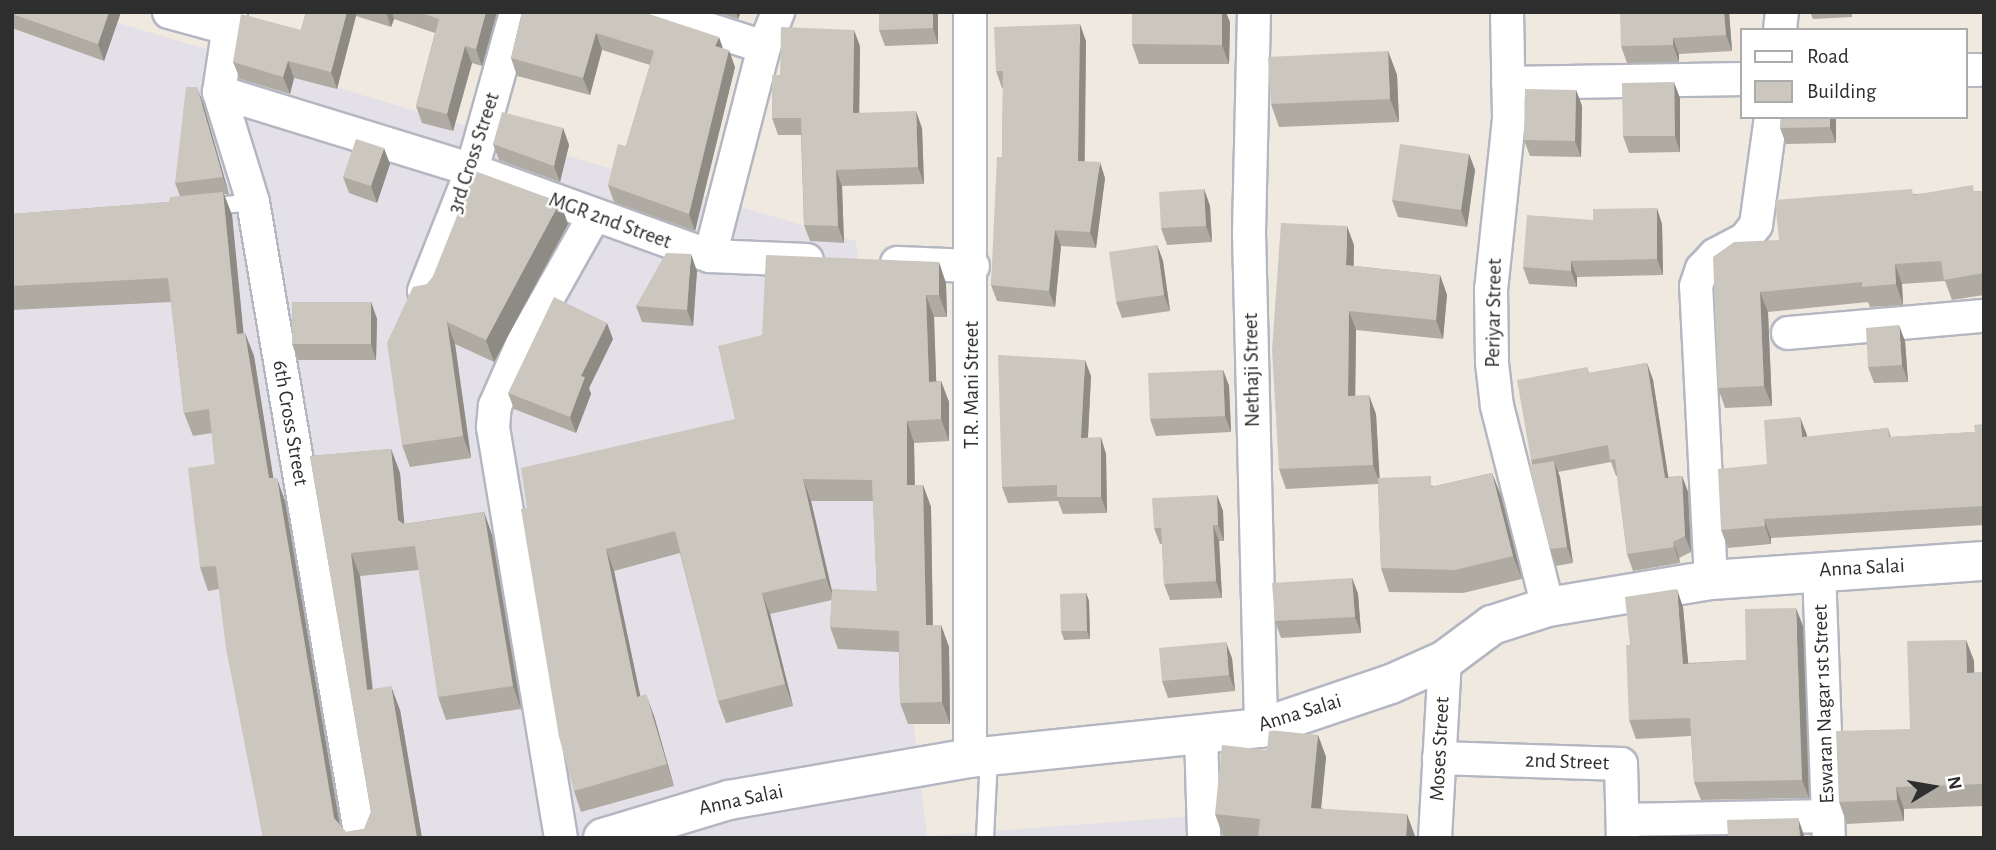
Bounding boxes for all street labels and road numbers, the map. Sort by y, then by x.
street label: 3rd Cross Street [443,89,505,217]
street label: MGR 2nd Street [545,187,675,255]
street label: Periyar Street [1480,258,1508,368]
street label: Nethaji Street [1238,313,1266,427]
street label: T.R. Mani Street [959,321,985,449]
street label: 6th Cross Street [267,358,313,488]
street label: Anna Salai [1819,553,1905,583]
street label: Eswaran Nagar 1st Street [1808,604,1840,804]
street label: Anna Salai [1255,688,1345,738]
street label: Moses Street [1425,696,1455,802]
street label: 2nd Street [1525,748,1609,776]
street label: Anna Salai [696,779,786,821]

